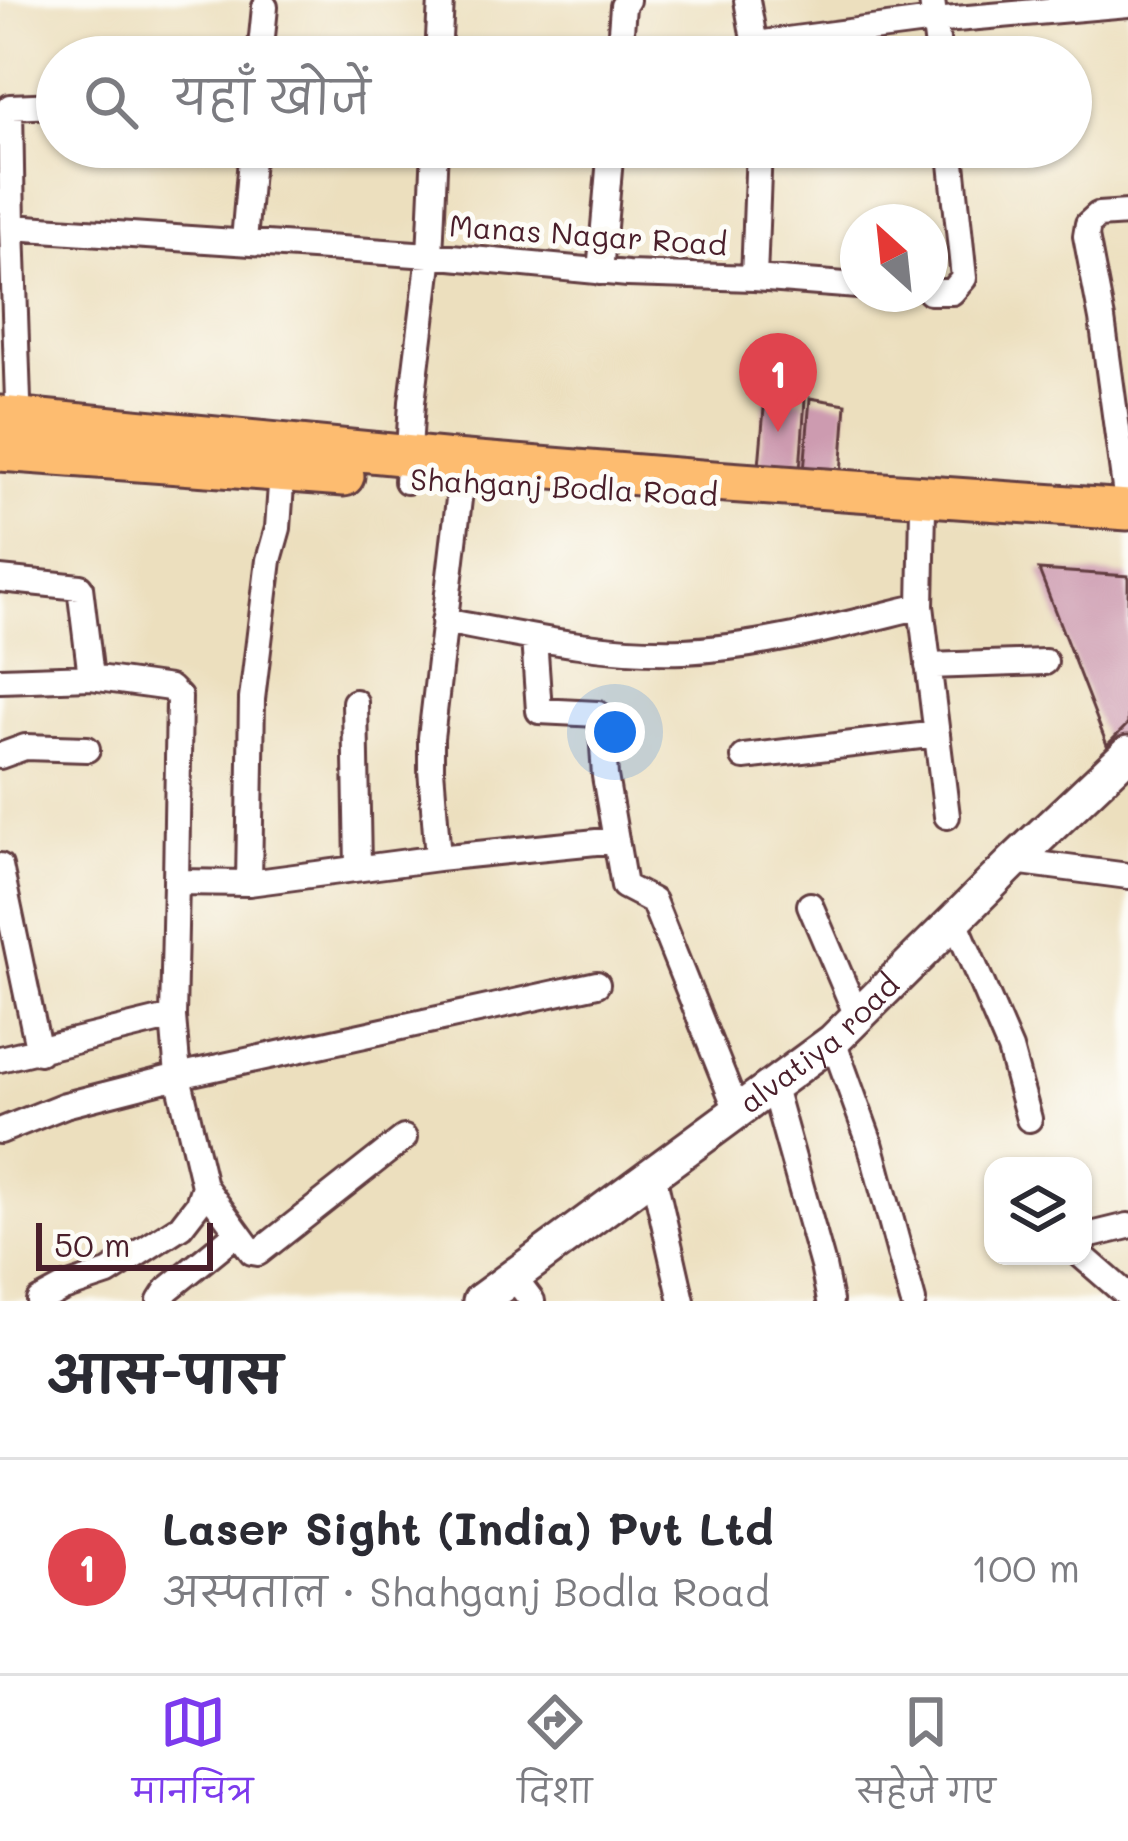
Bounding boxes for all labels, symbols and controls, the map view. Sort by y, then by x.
search box [36,36,1092,168]
text: यहाँ खोजें [174,67,370,125]
icon: search [78,69,144,135]
street label: Manas Nagar Road [448,204,728,264]
north arrow [840,204,948,312]
pin: 1 [739,333,817,432]
street label: Shahganj Bodla Road [409,458,719,514]
your location [585,702,645,762]
street label: alvatiya road [730,964,907,1122]
map controls [984,1157,1092,1265]
button: layers [984,1157,1092,1265]
scale bar [36,1217,213,1270]
text: 50 m [54,1222,130,1265]
text: आस-पास [48,1339,282,1406]
text: Laser Sight (India) Pvt Ltd [162,1498,774,1556]
text: 1 [78,1541,96,1592]
text: 100 m [971,1541,1080,1592]
text: अस्पताल · Shahganj Bodla Road [162,1565,770,1616]
tab: मानचित्र [132,1689,253,1828]
tab: दिशा [517,1689,592,1828]
tab: सहेजे गए [857,1689,996,1828]

